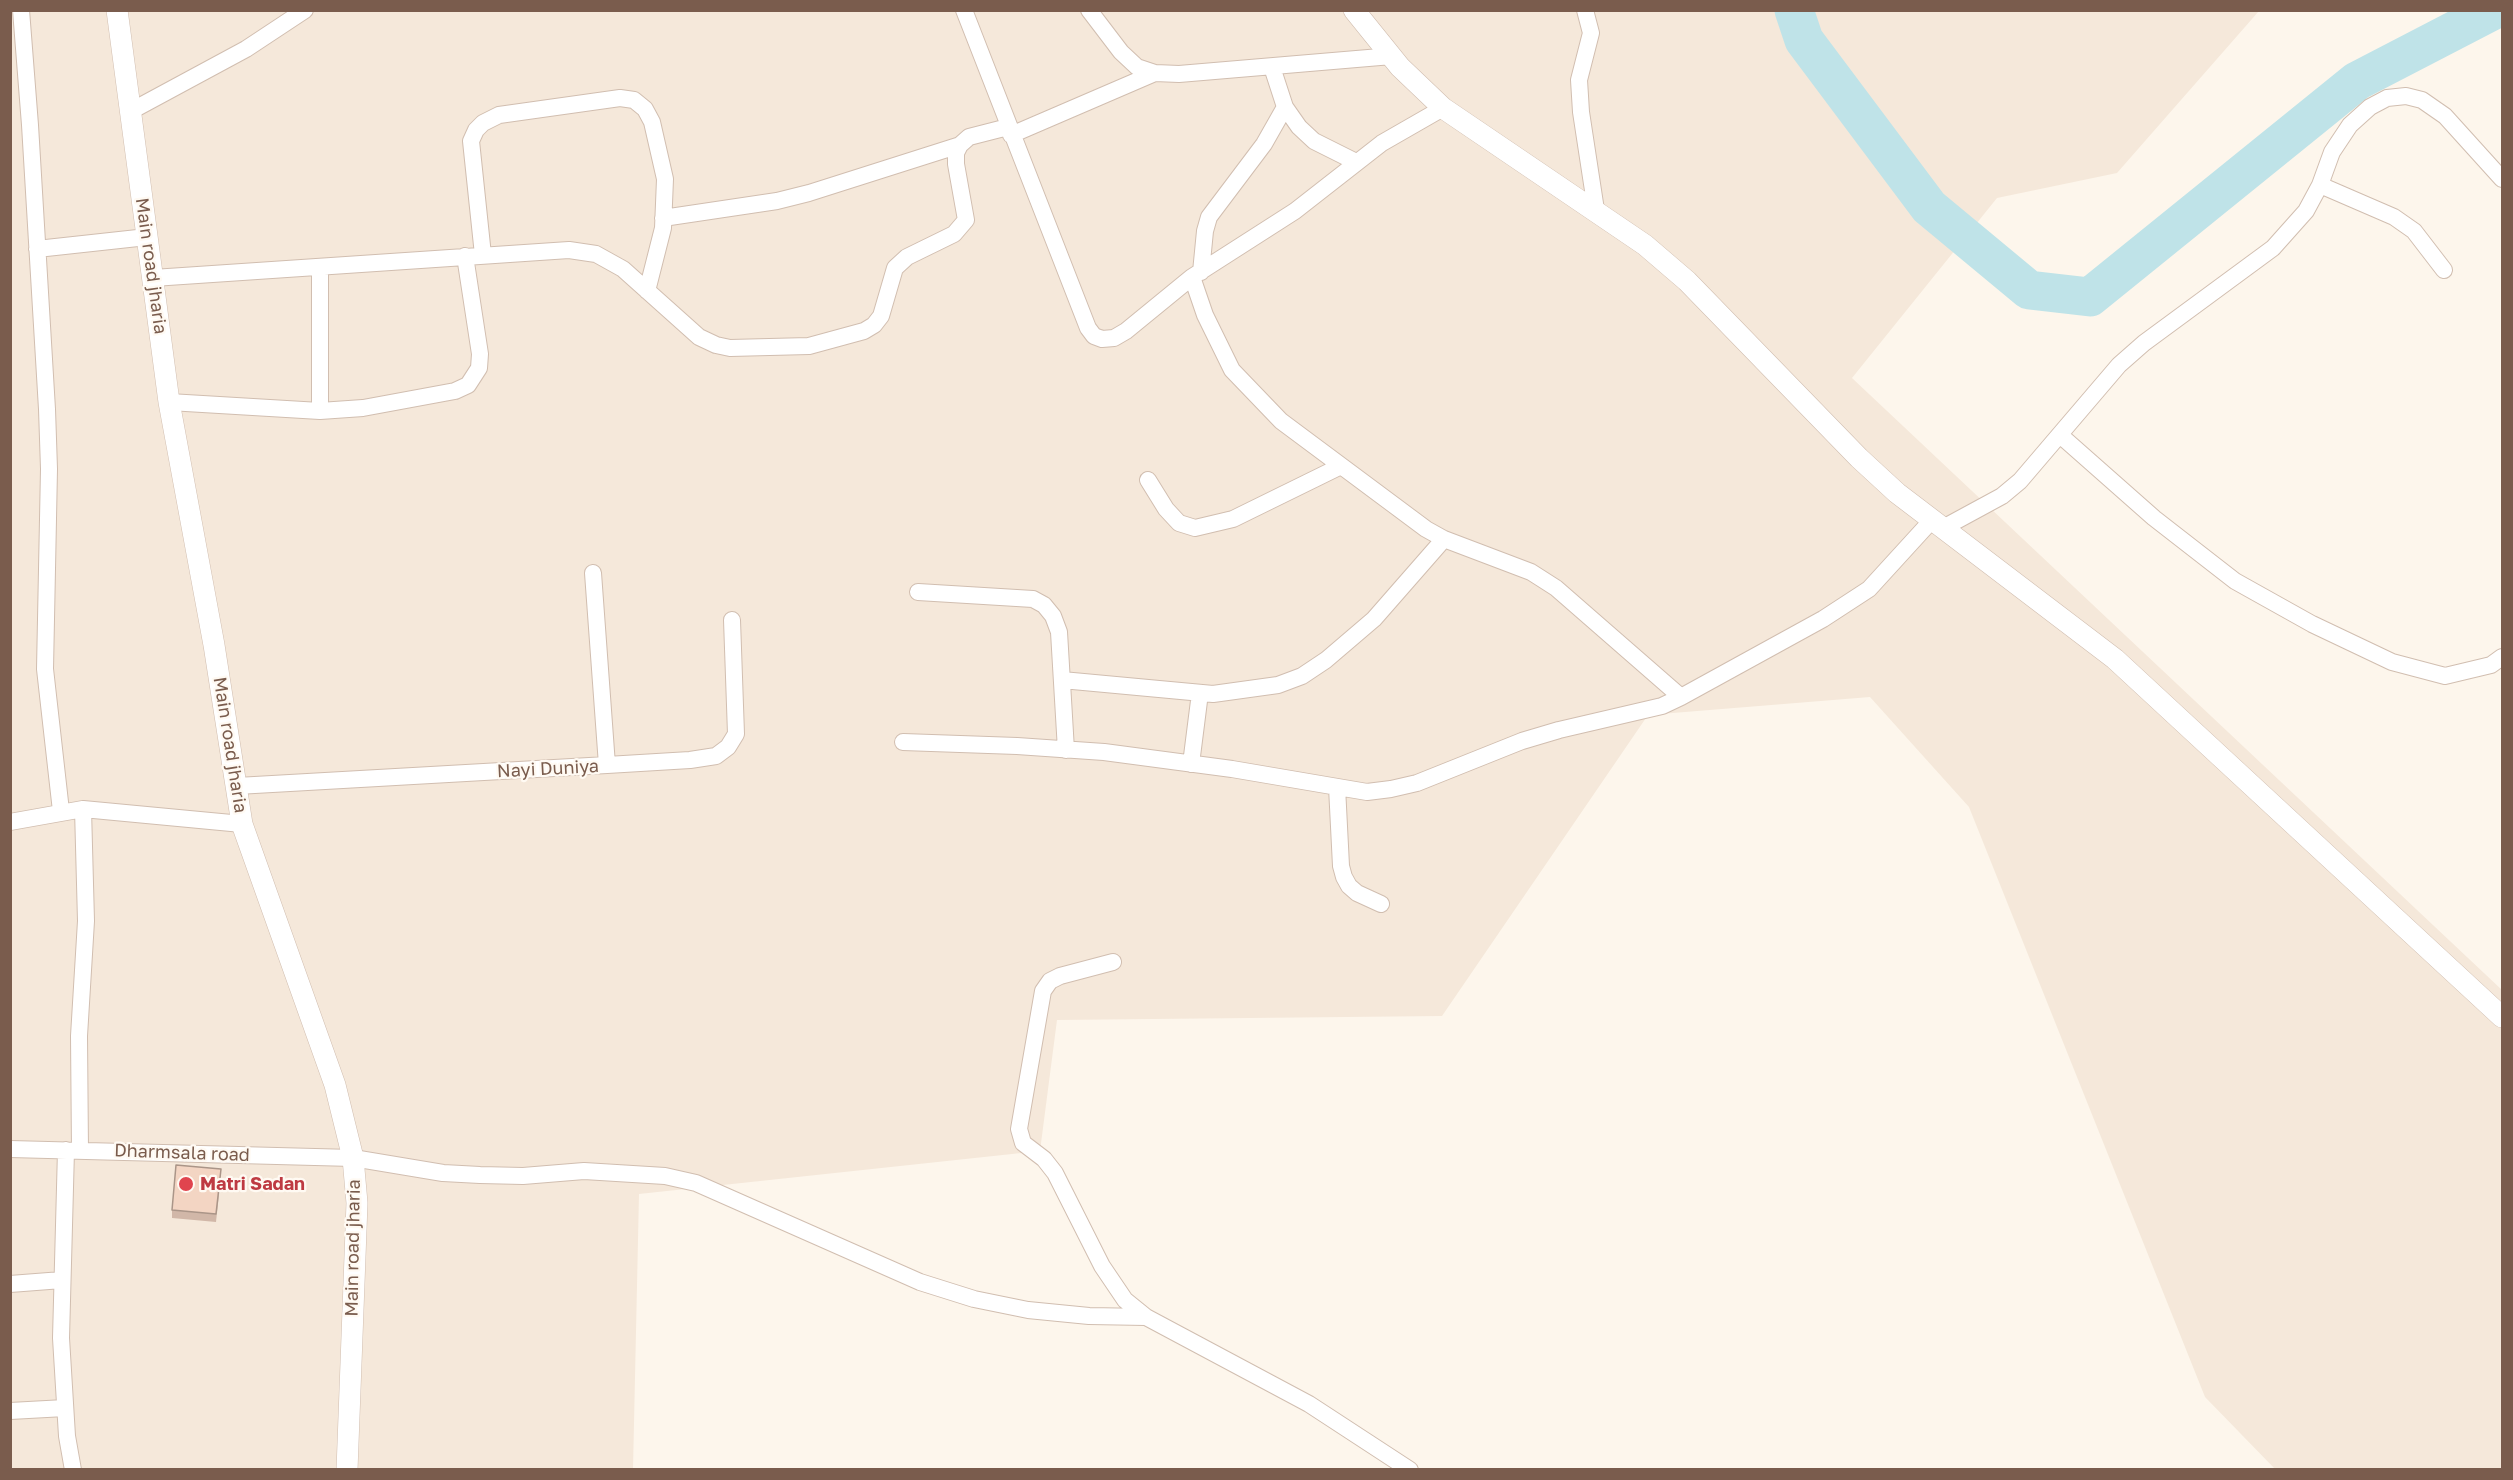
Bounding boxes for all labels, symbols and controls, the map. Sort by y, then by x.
street label: Main road jharia [131,196,171,336]
street label: Main road jharia [209,675,251,815]
street label: Nayi Duniya [497,756,599,782]
street label: Dharmsala road [114,1140,250,1166]
place label: Matri Sadan [200,1173,305,1195]
marker: Matri Sadan [177,1175,195,1193]
street label: Main road jharia [341,1179,365,1317]

